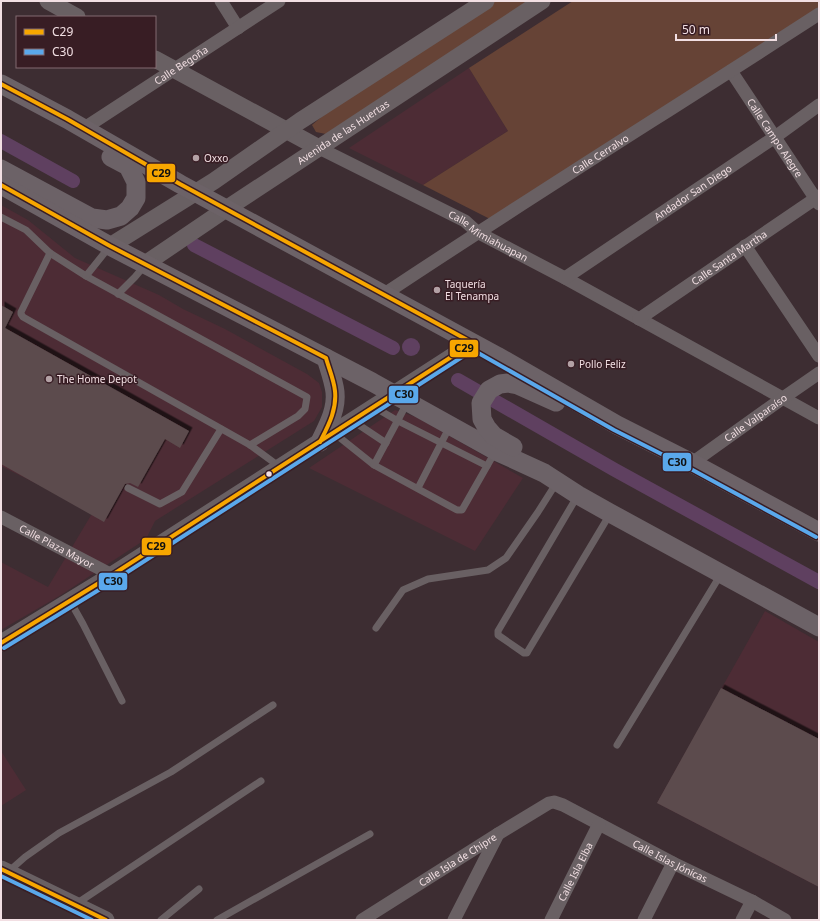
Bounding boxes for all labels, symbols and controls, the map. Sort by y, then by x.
legend [16,16,156,68]
scale bar [676,16,776,42]
text: 50 m [682,21,710,38]
text: C29 [52,23,73,40]
street label: Calle Begoña [151,42,211,88]
text: C30 [52,43,73,60]
street label: Avenida de las Huertas [294,96,392,167]
street label: Calle Campo Alegre [744,96,807,180]
street label: Calle Cerralvo [569,131,631,177]
place label: Oxxo [204,151,228,165]
marker: Oxxo [191,153,201,163]
street label: Andador San Diego [651,161,735,223]
line badge: C29 [146,163,176,183]
text: C29 [151,165,171,180]
street label: Calle Mimiahuapan [446,207,531,265]
street label: Calle Santa Martha [688,227,770,288]
place label: Taquería El Tenampa [445,277,499,303]
marker: Taquería El Tenampa [432,285,442,295]
line badge: C29 [449,339,479,358]
text: C29 [454,340,474,355]
place label: Pollo Feliz [579,357,626,371]
marker: Pollo Feliz [566,359,576,369]
place label: The Home Depot [57,372,137,386]
marker: The Home Depot [44,374,54,384]
line badge: C30 [388,385,419,404]
text: C30 [394,386,414,401]
street label: Calle Valparaíso [721,390,790,445]
line badge: C30 [662,452,692,472]
text: C30 [667,454,687,469]
unlabelled marker [264,469,274,479]
street label: Calle Plaza Mayor [17,521,97,572]
line badge: C29 [141,537,172,556]
text: C29 [146,538,166,553]
line badge: C30 [98,572,128,591]
text: C30 [103,573,123,588]
street label: Calle Isla de Chipre [416,830,499,889]
street label: Calle Islas Jónicas [630,836,710,886]
street label: Calle Isla Elba [555,840,596,904]

